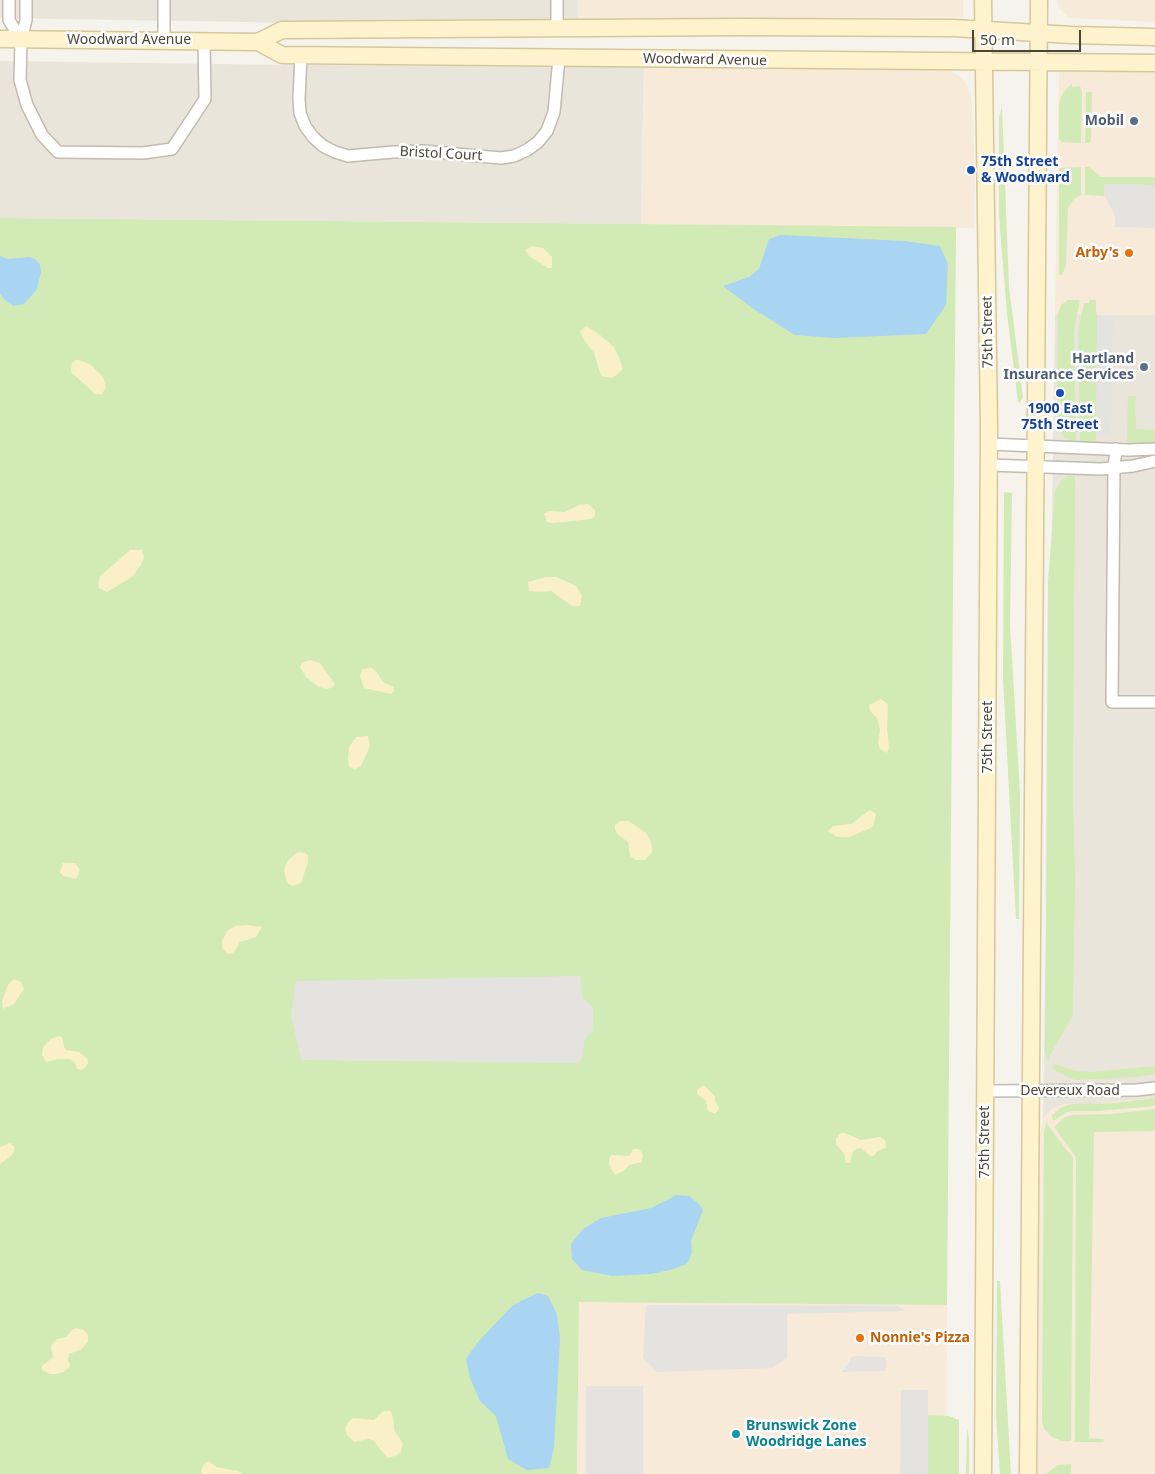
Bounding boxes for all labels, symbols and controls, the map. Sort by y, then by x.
scale bar [975,20,1084,52]
text: 50 m [980,29,1015,49]
street label: Woodward Avenue [67,32,191,48]
street label: Woodward Avenue [643,51,767,69]
place label: Mobil [1085,113,1124,129]
marker: Mobil [1128,115,1140,127]
street label: Bristol Court [399,143,483,165]
place label: 75th Street & Woodward [981,154,1070,186]
marker: 75th Street & Woodward [965,164,977,176]
place label: Arby's [1076,245,1119,261]
marker: Arby's [1123,247,1135,259]
street label: 75th Street [979,296,997,368]
place label: Hartland Insurance Services [1004,351,1134,384]
marker: Hartland Insurance Services [1138,361,1150,373]
marker: 1900 East 75th Street [1054,387,1066,399]
place label: 1900 East 75th Street [1021,401,1099,434]
street label: 75th Street [980,701,996,773]
street label: Devereux Road [1020,1083,1120,1099]
street label: 75th Street [977,1106,993,1178]
place label: Nonnie's Pizza [870,1330,970,1346]
marker: Nonnie's Pizza [854,1332,866,1344]
place label: Brunswick Zone Woodridge Lanes [746,1418,866,1450]
marker: Brunswick Zone Woodridge Lanes [730,1428,742,1440]

